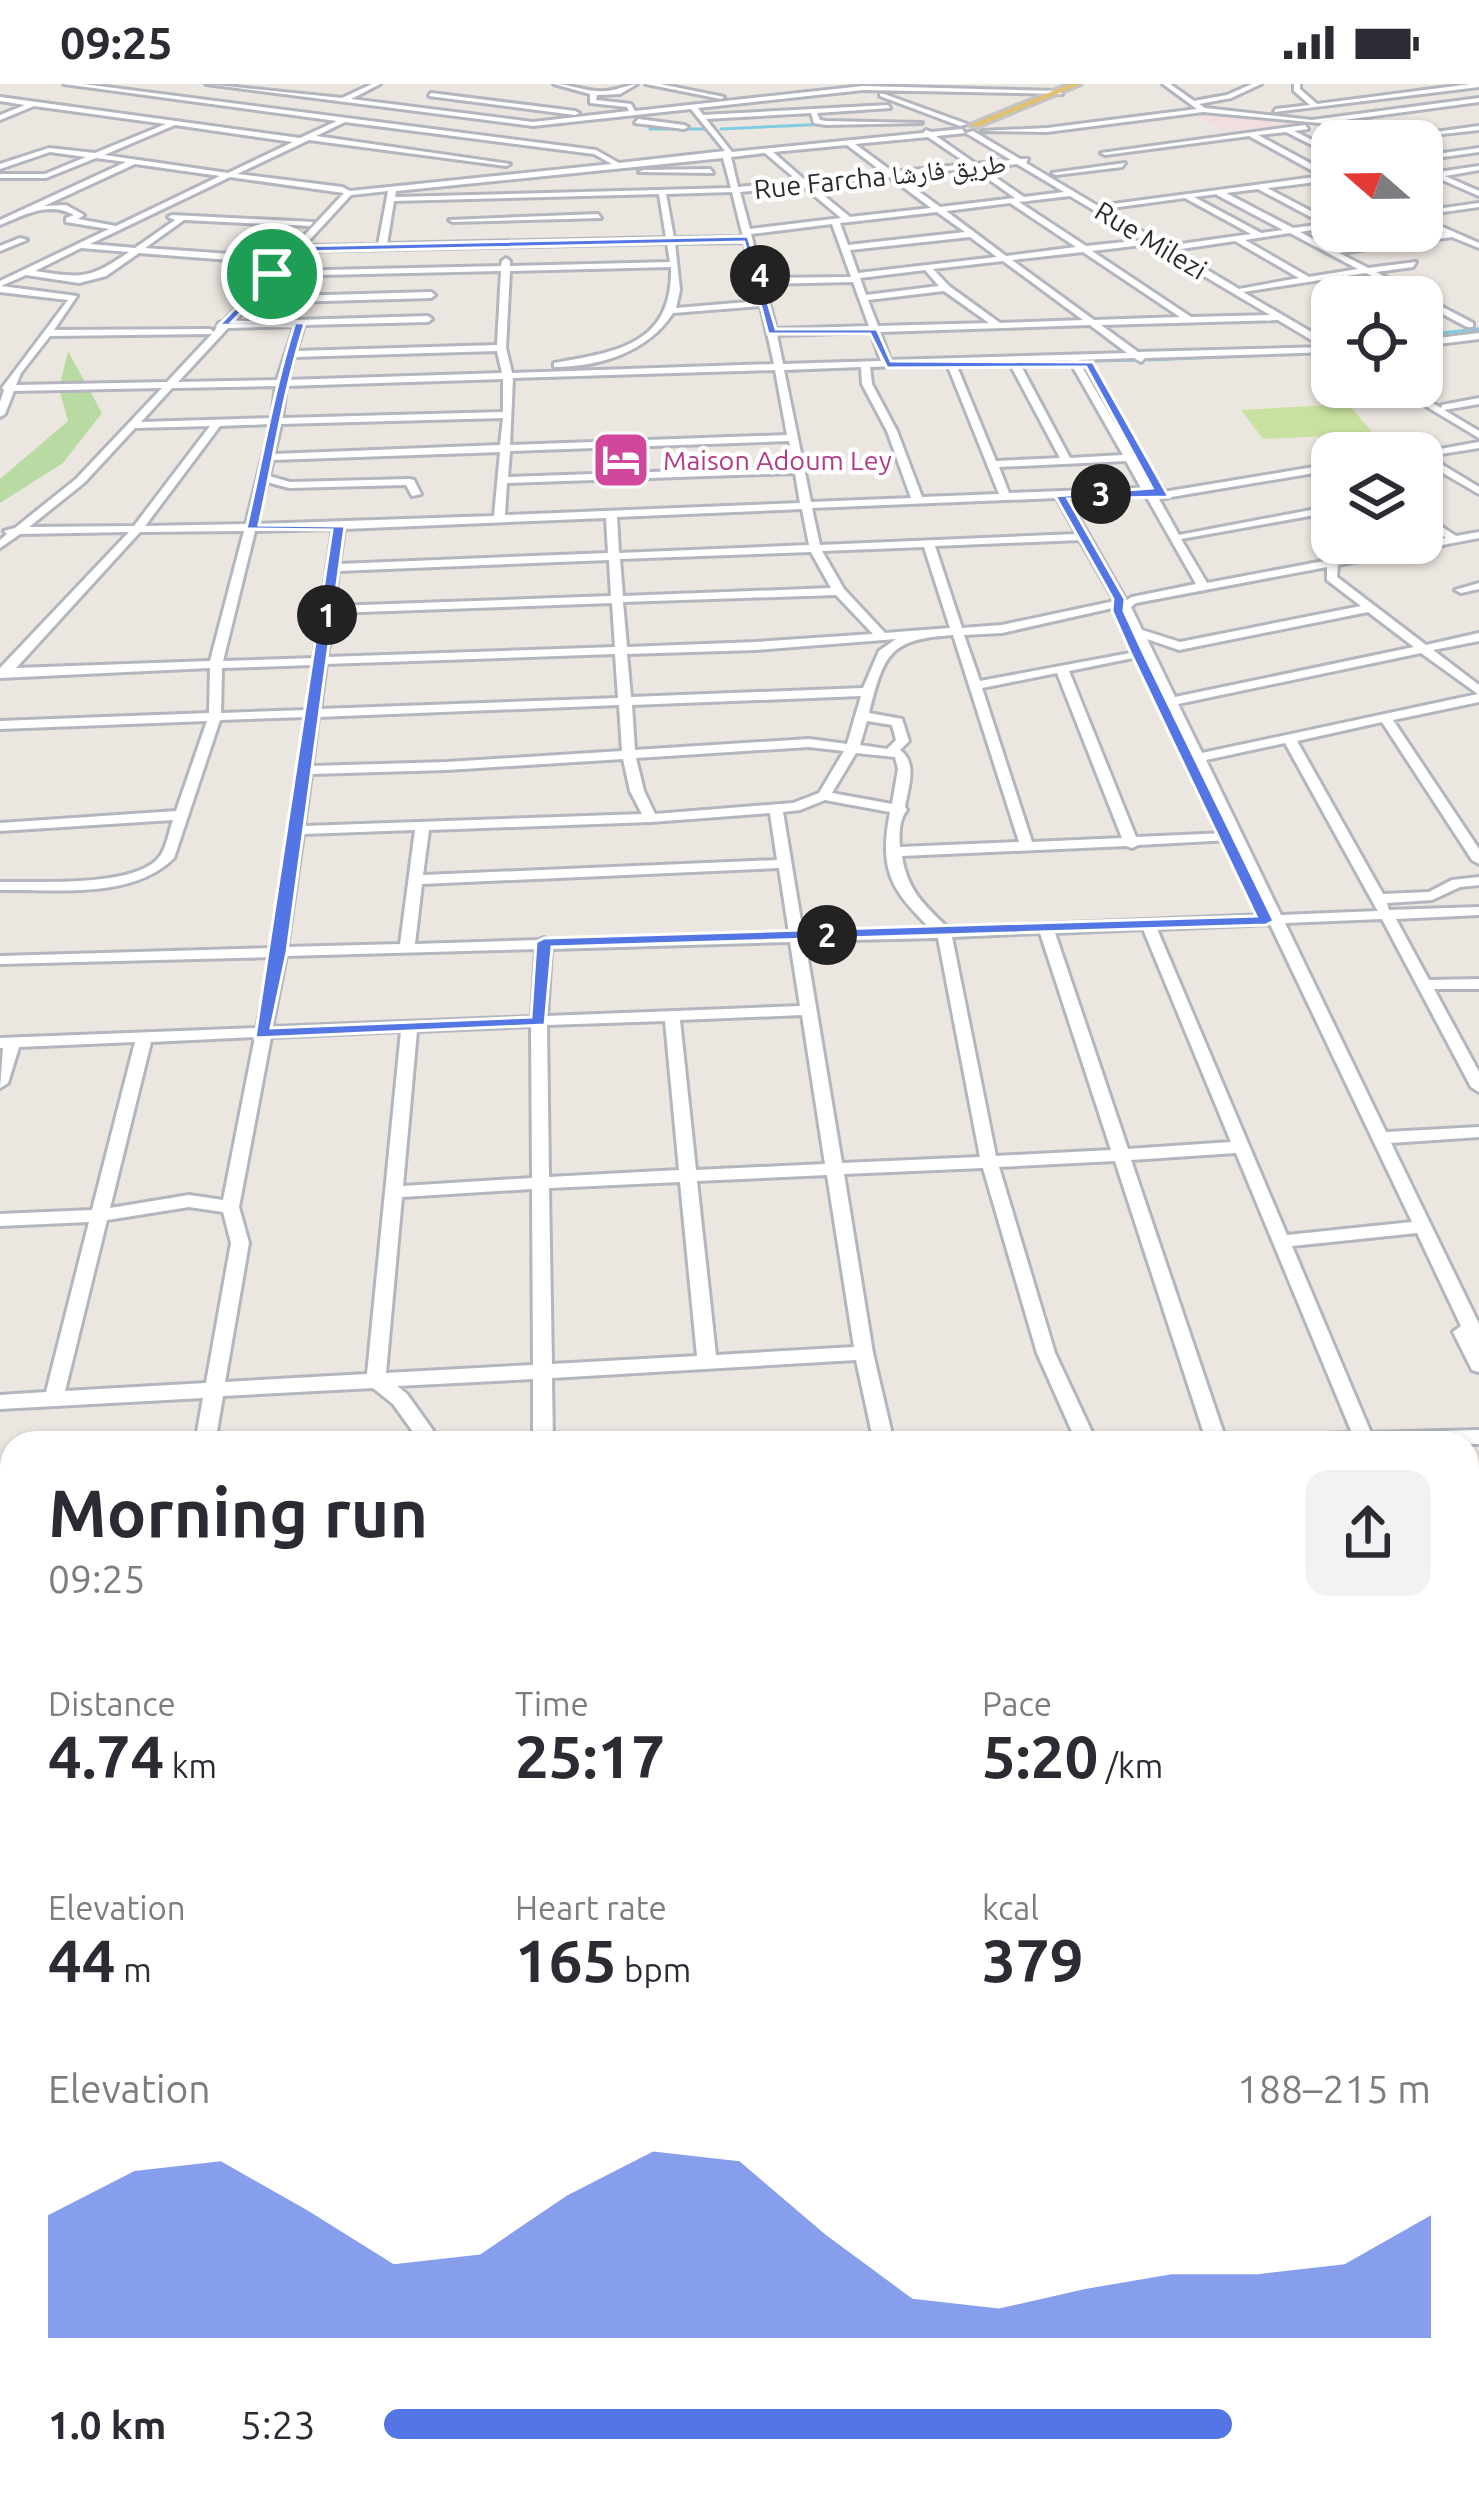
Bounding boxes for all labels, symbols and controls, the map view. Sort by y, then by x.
text: 09:25 [60,17,173,68]
north arrow [1311,120,1443,252]
map controls [1311,120,1443,564]
street label: Rue Farcha طريق فارشا [752,148,1008,206]
street label: Rue Milezi [1090,195,1212,285]
pin [221,223,323,325]
icon: arrive [239,241,305,307]
pin: 4 [730,245,790,305]
text: 4 [751,256,769,293]
button: locate [1311,276,1443,408]
hotel icon: Maison Adoum Ley [590,429,652,491]
button: layers [1311,432,1443,564]
place label: Maison Adoum Ley [663,445,892,475]
pin: 3 [1071,464,1131,524]
text: 3 [1092,475,1110,512]
pin: 1 [297,585,357,645]
text: 1 [318,596,336,633]
pin: 2 [797,905,857,965]
text: 2 [818,916,836,953]
button: share [1305,1470,1431,1596]
text: Morning run [48,1475,428,1549]
text: 09:25 [48,1557,146,1600]
text: Distance [48,1685,176,1722]
text: Time [515,1685,589,1722]
text: Pace [982,1685,1052,1722]
text: 4.74 [48,1722,164,1789]
text: 25:17 [515,1722,665,1789]
text: 5:20 [982,1722,1098,1789]
text: km [164,1747,217,1784]
text: /km [1098,1747,1163,1784]
text: Elevation [48,1889,186,1926]
text: Heart rate [515,1889,667,1926]
text: kcal [982,1889,1039,1926]
text: 44 [48,1926,116,1993]
text: 165 [515,1926,617,1993]
text: 379 [982,1926,1084,1993]
text: m [116,1951,152,1988]
text: bpm [617,1951,691,1988]
text: Elevation [48,2067,211,2110]
text: 188–215 m [1237,2067,1431,2110]
text: 1.0 km [48,2403,166,2446]
text: 5:23 [240,2403,316,2446]

